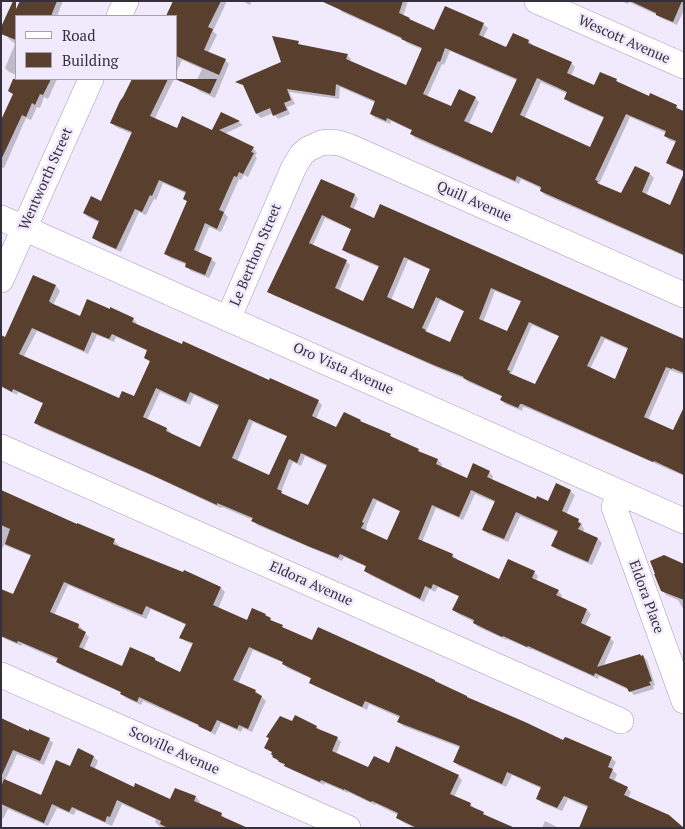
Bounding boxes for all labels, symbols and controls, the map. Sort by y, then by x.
street label: Wescott Avenue [575,12,673,68]
legend [15,15,178,80]
text: Road [62,25,95,45]
text: Building [62,50,119,70]
street label: Wentworth Street [16,125,76,233]
street label: Quill Avenue [434,178,514,226]
street label: Le Berthon Street [227,201,285,309]
street label: Oro Vista Avenue [290,339,396,399]
street label: Eldora Avenue [267,558,355,610]
street label: Eldora Place [625,558,667,636]
street label: Scoville Avenue [126,724,222,778]

